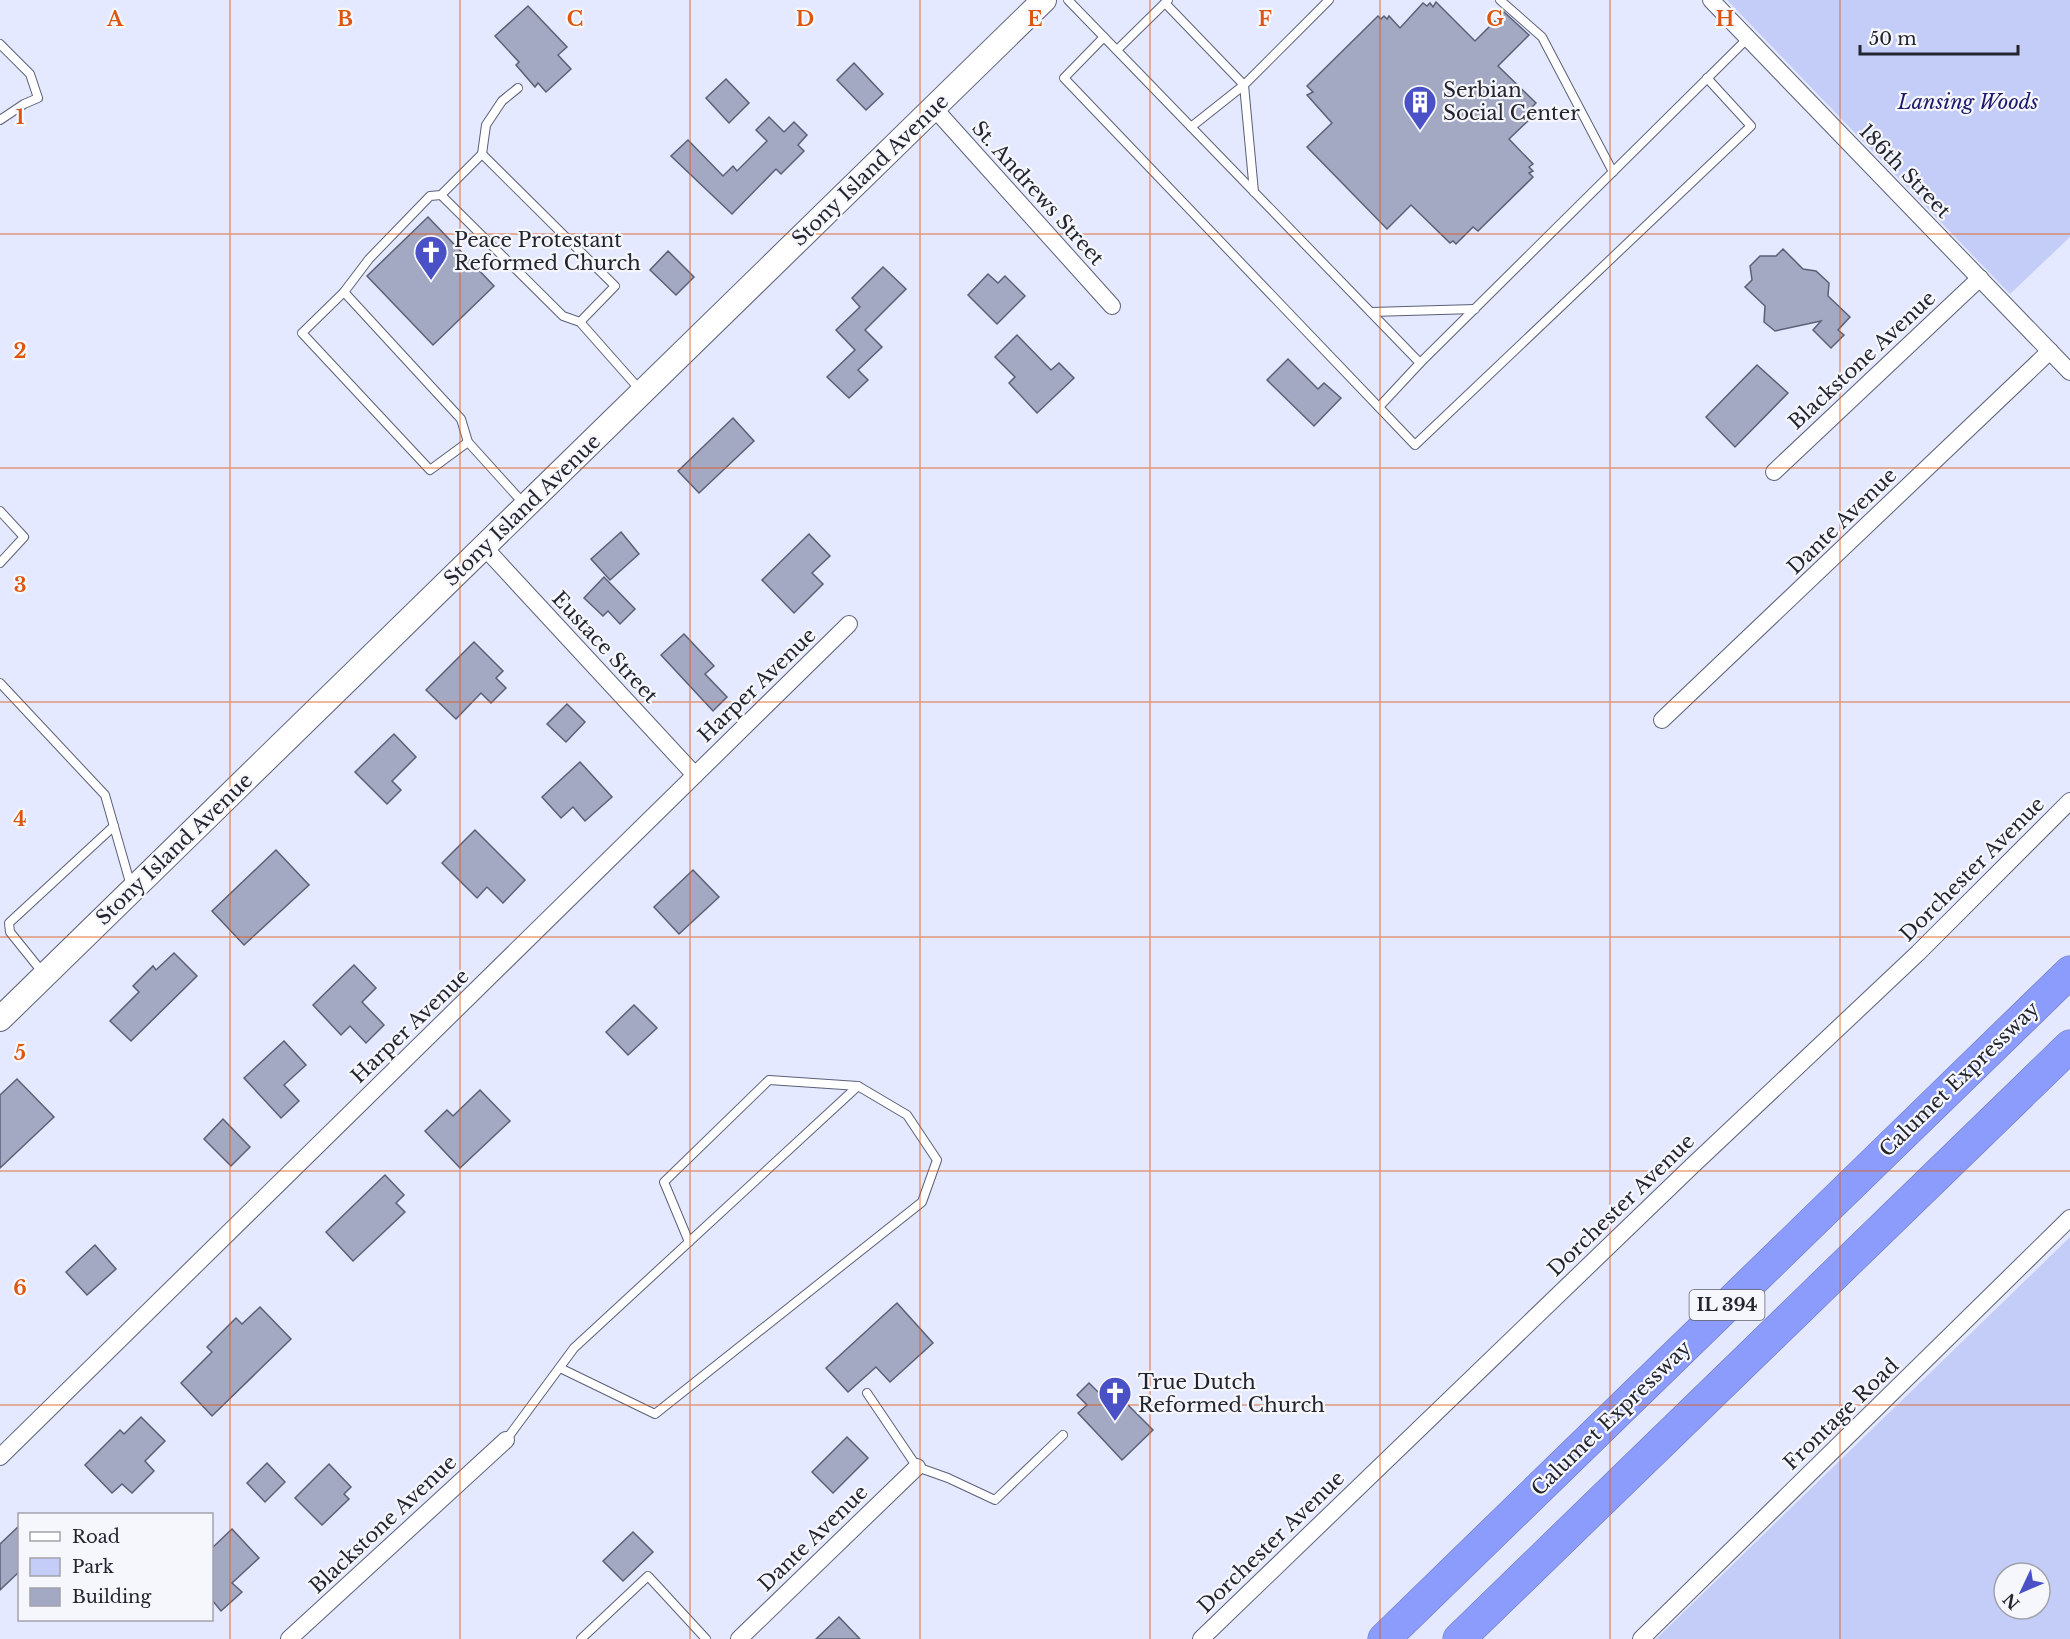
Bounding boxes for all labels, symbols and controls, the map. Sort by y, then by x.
text: A [106,7,124,31]
text: B [337,7,353,31]
text: C [567,7,583,31]
text: D [796,7,814,31]
text: E [1027,7,1043,31]
text: F [1258,7,1272,31]
text: G [1486,7,1504,31]
text: H [1716,7,1735,31]
scale bar [1860,18,2018,56]
text: 50 m [1869,28,1917,50]
place label: Serbian Social Center [1443,78,1580,125]
building icon: Serbian Social Center [1402,84,1438,131]
street label: Stony Island Avenue [787,89,953,251]
park label: Lansing Woods [1897,90,2039,114]
text: 1 [16,105,25,129]
street label: St. Andrews Street [967,116,1109,270]
street label: 186th Street [1854,119,1956,223]
place label: Peace Protestant Reformed Church [454,228,641,275]
church icon: Peace Protestant Reformed Church [413,234,449,281]
street label: Blackstone Avenue [1784,286,1940,434]
text: 2 [13,339,27,363]
street label: Stony Island Avenue [439,429,605,591]
street label: Dante Avenue [1782,463,1902,579]
text: 3 [14,573,26,597]
street label: Eustace Street [547,586,663,708]
street label: Harper Avenue [693,623,821,747]
street label: Stony Island Avenue [91,768,257,930]
street label: Dorchester Avenue [1895,792,2049,946]
text: 4 [13,807,27,831]
street label: Harper Avenue [346,964,474,1088]
street label: Calumet Expressway [1874,996,2044,1161]
text: 5 [14,1041,26,1065]
street label: Dorchester Avenue [1543,1129,1699,1281]
text: 6 [13,1276,27,1300]
road number: IL 394 [1690,1290,1764,1320]
street label: Calumet Expressway [1526,1335,1696,1500]
street label: Frontage Road [1779,1353,1903,1475]
place label: True Dutch Reformed Church [1138,1370,1325,1417]
church icon: True Dutch Reformed Church [1097,1375,1133,1422]
street label: Blackstone Avenue [305,1450,461,1598]
street label: Dorchester Avenue [1193,1466,1349,1618]
street label: Dante Avenue [753,1480,873,1596]
legend [18,1513,213,1621]
text: Road [72,1526,120,1548]
text: Park [72,1556,114,1578]
north arrow [1992,1561,2052,1621]
text: Building [72,1586,151,1608]
text: N [1999,1589,2024,1614]

